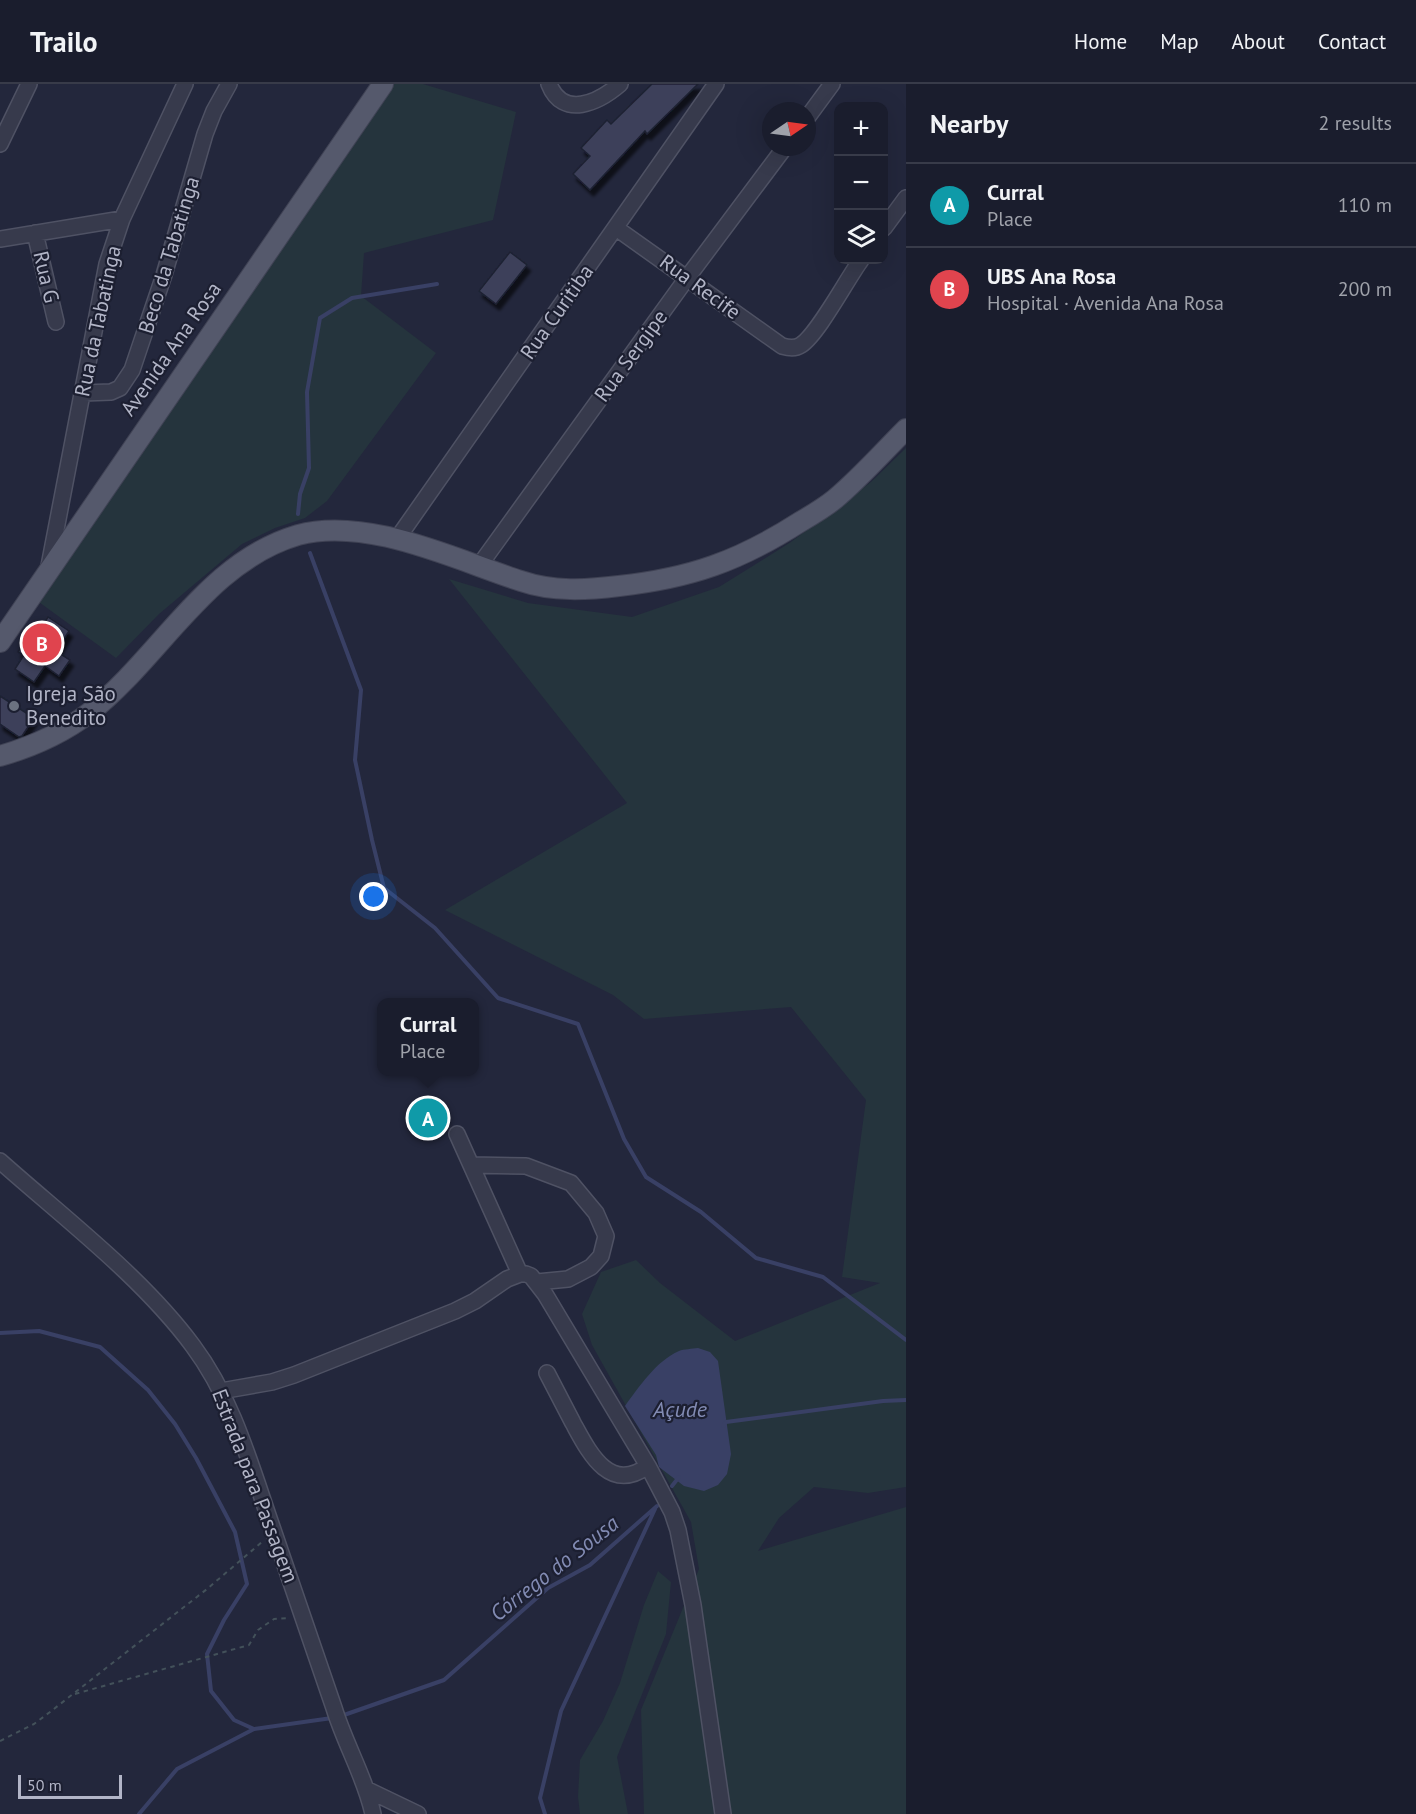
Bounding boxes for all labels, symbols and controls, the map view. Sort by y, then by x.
text: Trailo [30,23,97,60]
text: Home [1074,28,1127,55]
text: Map [1160,28,1199,55]
text: About [1232,28,1285,55]
text: Contact [1318,28,1386,55]
north arrow [762,102,816,156]
map controls [834,102,888,264]
button: + [834,102,888,156]
text: Nearby [930,107,1008,140]
text: 2 results [1319,110,1392,136]
button: − [834,156,888,210]
street label: Beco da Tabatinga [132,173,205,337]
text: Curral [987,178,1044,206]
text: A [943,192,956,218]
text: 110 m [1338,192,1392,218]
text: Place [987,206,1033,232]
button: layers [834,210,888,264]
street label: Rua da Tabatinga [68,243,127,399]
street label: Rua G [27,248,66,305]
street label: Rua Recife [654,248,746,325]
street label: Rua Curitiba [514,259,599,364]
text: UBS Ana Rosa [987,262,1116,290]
street label: Avenida Ana Rosa [114,276,227,421]
text: B [944,276,955,302]
text: 200 m [1338,276,1392,302]
text: Hospital · Avenida Ana Rosa [987,290,1224,316]
street label: Rua Sergipe [588,304,673,407]
pin: B [22,620,62,666]
place label: Igreja São Benedito [26,680,116,731]
marker: Igreja São Benedito [7,699,21,713]
your location [359,882,388,911]
popup [377,998,479,1076]
text: Curral [400,1010,456,1038]
text: Place [400,1038,445,1064]
pin: A [408,1096,448,1140]
street label: Estrada para Passagem [206,1385,305,1587]
water label: Açude [652,1395,708,1423]
water label: Córrego do Sousa [484,1509,624,1627]
scale bar [18,1772,122,1800]
text: 50 m [27,1775,62,1795]

